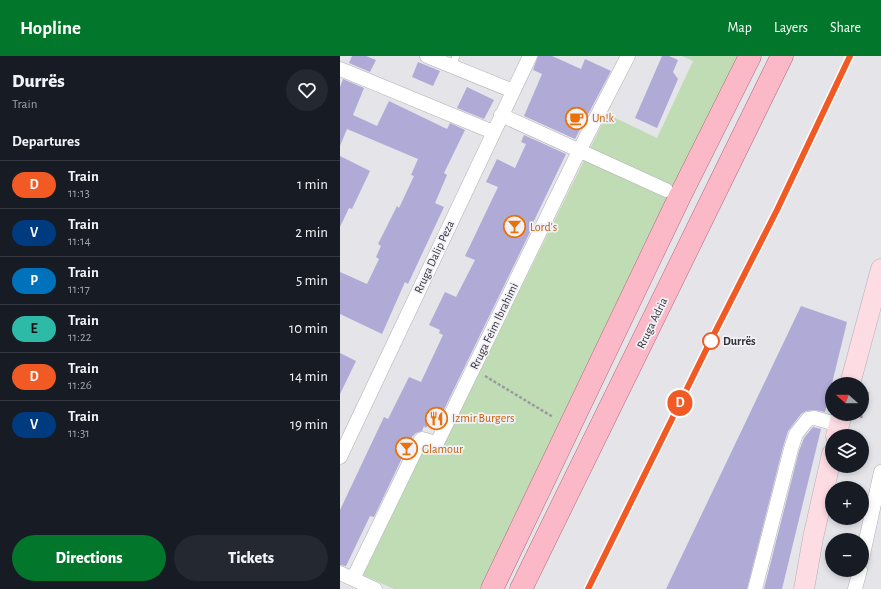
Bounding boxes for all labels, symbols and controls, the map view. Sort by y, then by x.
text: Hopline [20,19,81,38]
text: Map [727,21,752,35]
text: Layers [774,21,808,35]
text: Share [830,21,861,35]
button: heart [286,69,328,111]
text: Durrës [12,72,65,91]
text: Train [12,98,37,111]
cafe icon: Un!k [563,105,589,131]
place label: Un!k [592,112,615,124]
text: Departures [12,134,80,149]
text: Train [68,169,99,184]
text: 1 min [297,177,328,192]
text: D [29,178,39,192]
text: 11:13 [68,187,90,200]
bar icon: Lord's [501,214,527,240]
text: Train [68,217,99,232]
street label: Rruga Dalip Peza [412,218,456,295]
place label: Lord's [530,221,557,233]
text: 2 min [295,225,328,240]
text: V [30,226,38,240]
text: 11:14 [68,235,91,248]
text: Train [68,265,99,280]
text: 5 min [296,273,328,288]
text: P [30,274,38,288]
street label: Rruga Feim Ibrahimi [468,281,520,371]
text: 11:17 [68,283,90,296]
street label: Rruga Adria [635,295,670,350]
text: Train [68,313,99,328]
text: 10 min [289,321,328,336]
text: E [30,322,38,336]
text: 11:22 [68,331,92,344]
marker: Durrës [702,332,720,350]
place label: Durrës [723,335,756,347]
text: Train [68,361,99,376]
text: 14 min [290,369,328,384]
text: D [29,370,39,384]
north arrow [825,377,869,421]
map controls [825,377,869,577]
text: 11:26 [68,379,92,392]
line badge: D [667,390,693,416]
text: D [675,396,685,410]
restaurant icon: Izmir Burgers [424,405,450,431]
text: Train [68,409,99,424]
place label: Izmir Burgers [452,412,515,424]
text: 19 min [290,417,328,432]
text: V [30,418,38,432]
text: 11:31 [68,427,90,440]
button: layers [825,429,869,473]
bar icon: Glamour [394,436,420,462]
place label: Glamour [422,443,463,455]
button: + [825,481,869,525]
button: − [825,533,869,577]
button: Directions [12,535,166,581]
button: Tickets [174,535,328,581]

